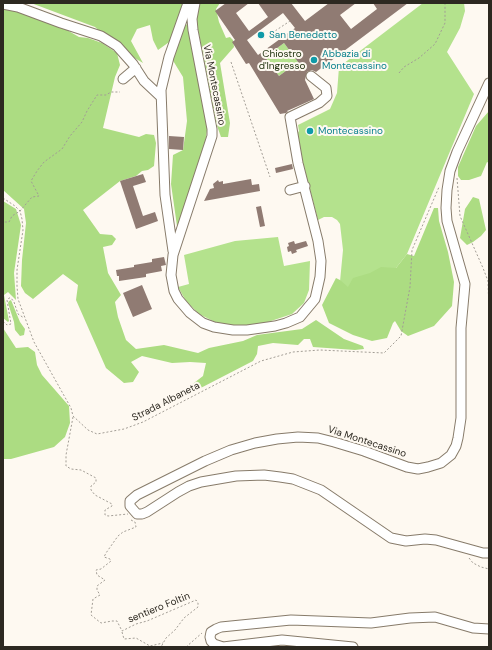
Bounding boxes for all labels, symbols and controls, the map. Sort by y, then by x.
place label: San Benedetto [269,29,337,41]
marker: San Benedetto [256,30,266,40]
street label: Via Montecassino [200,44,228,126]
park label: Chiostro d'Ingresso [259,48,305,72]
place label: Abbazia di Montecassino [322,48,387,72]
marker: Abbazia di Montecassino [309,55,319,65]
place label: Montecassino [318,125,383,137]
marker: Montecassino [305,126,315,136]
street label: Strada Albaneta [130,380,202,424]
street label: Via Montecassino [326,424,408,460]
street label: sentiero Foltin [126,590,192,626]

